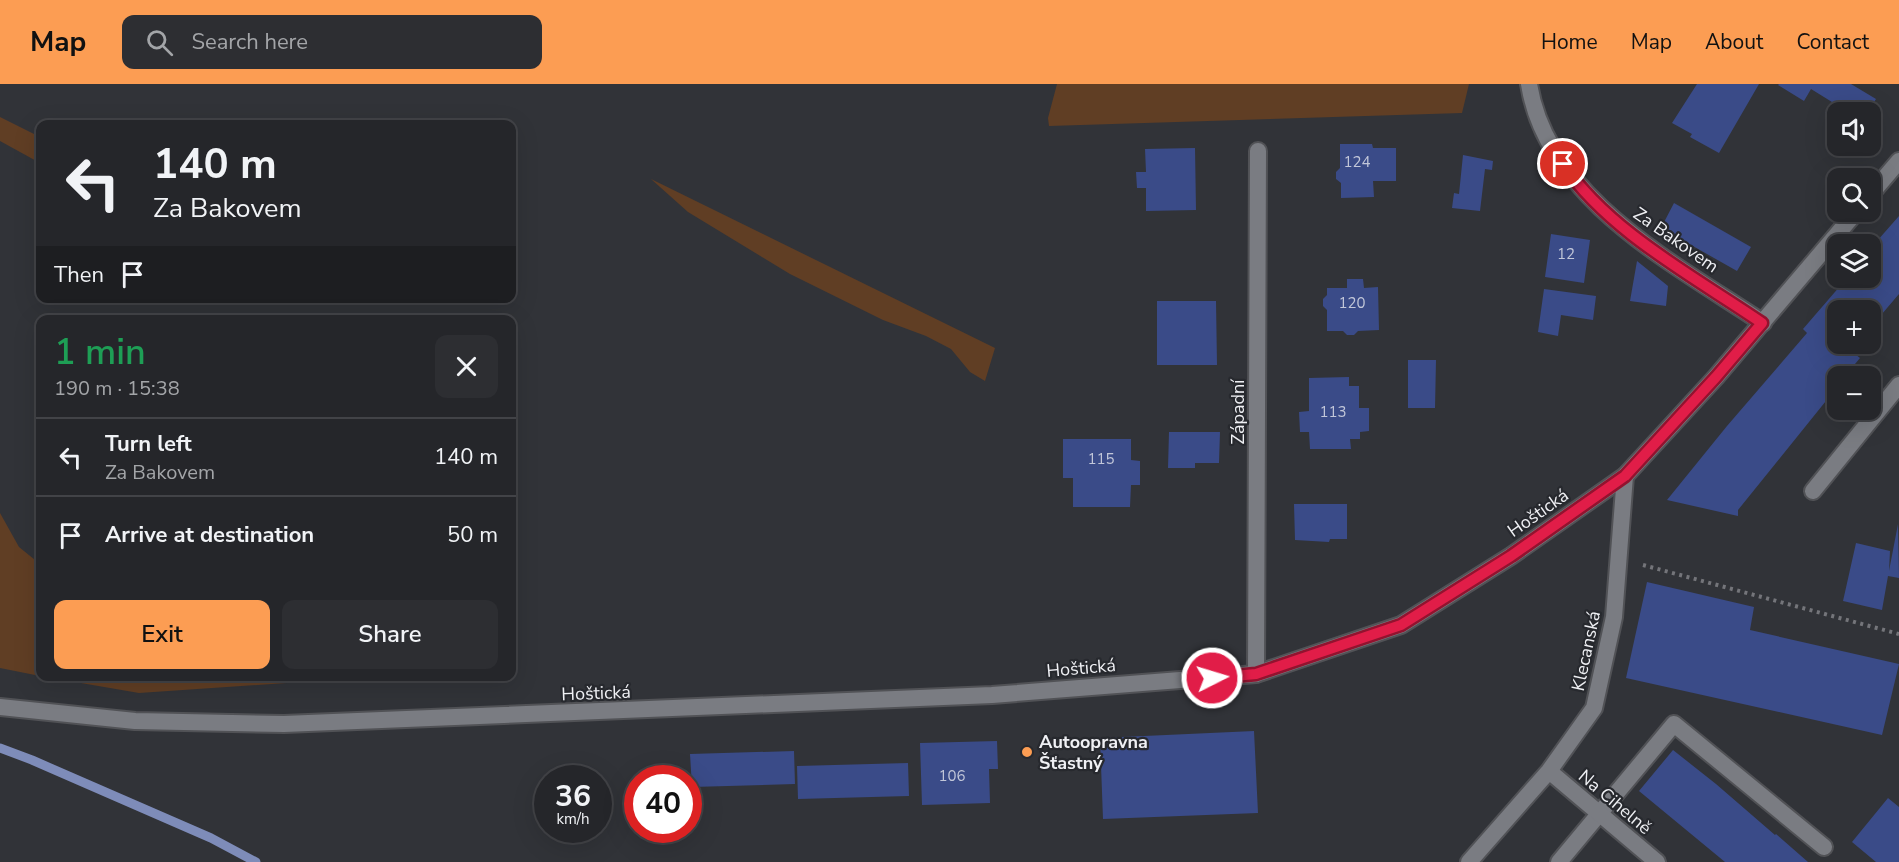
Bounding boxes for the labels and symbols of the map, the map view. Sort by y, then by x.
pin [1537,138,1588,189]
house number: 124 [1343,152,1371,172]
street label: Za Bakovem [1629,202,1723,278]
house number: 12 [1557,244,1575,264]
house number: 120 [1338,293,1366,313]
street label: Západní [1226,379,1250,444]
house number: 113 [1319,402,1347,422]
house number: 115 [1087,449,1115,469]
street label: Hoštická [1503,483,1573,543]
street label: Klecanská [1566,609,1606,693]
position arrow [1180,646,1244,710]
street label: Hoštická [1045,653,1117,683]
street label: Hoštická [561,680,631,706]
place label: Autoopravna Šťastný [1039,730,1148,775]
marker: Autoopravna Šťastný [1020,745,1034,759]
street label: Na Cihelně [1573,764,1657,840]
speed limit sign: 40 [624,765,702,843]
house number: 106 [938,766,966,786]

